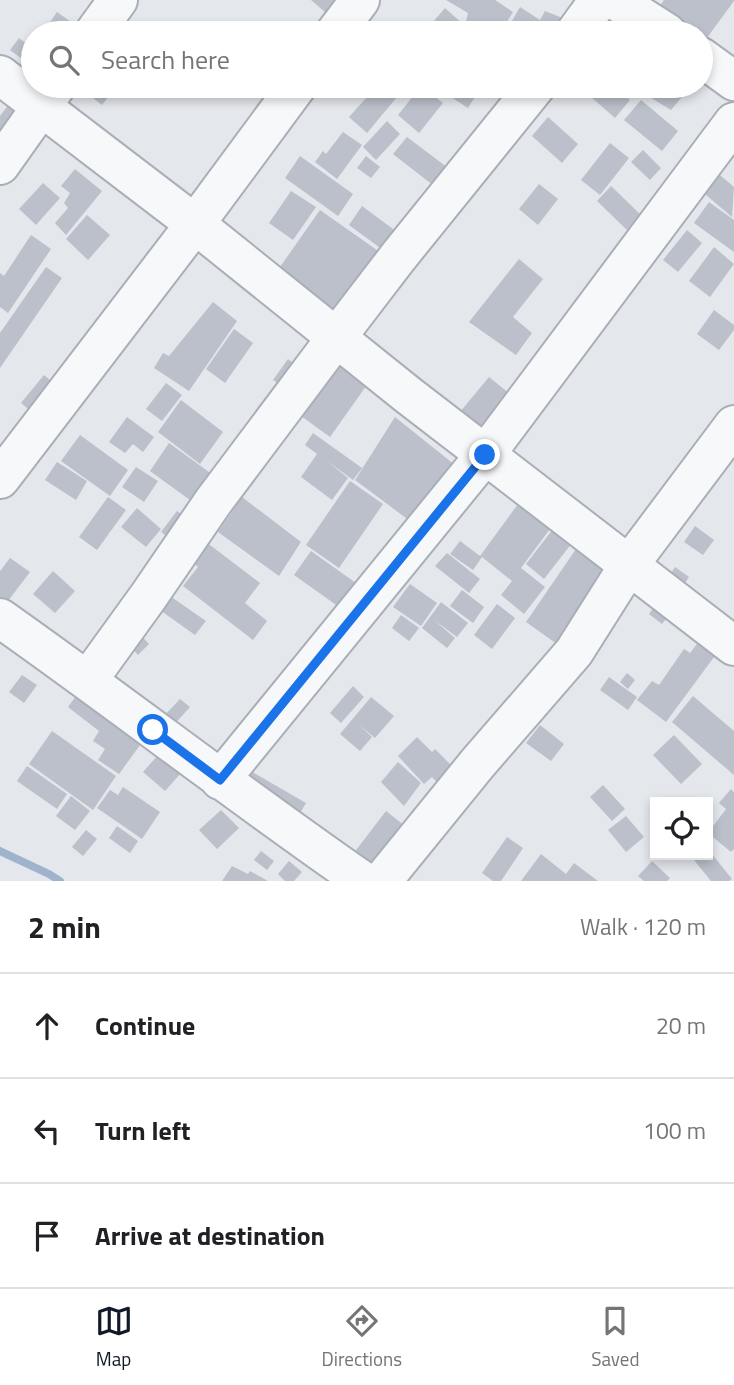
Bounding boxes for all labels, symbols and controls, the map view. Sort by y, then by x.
search box [21,21,713,98]
text: Search here [101,40,230,79]
icon: search [45,41,83,79]
route end [469,439,500,470]
route start [137,714,168,745]
map controls [650,797,713,860]
button: locate [650,797,713,860]
text: 2 min [28,904,101,950]
text: Walk · 120 m [580,909,706,944]
text: Continue [95,1006,195,1045]
icon: ahead [28,1007,66,1045]
text: 20 m [656,1008,706,1043]
text: Turn left [95,1111,190,1150]
icon: left [28,1112,66,1150]
text: 100 m [643,1113,706,1148]
text: Arrive at destination [95,1216,325,1255]
icon: arrive [28,1217,66,1255]
tab: Map [95,1302,133,1373]
tab: Directions [322,1302,402,1373]
tab: Saved [591,1302,639,1373]

